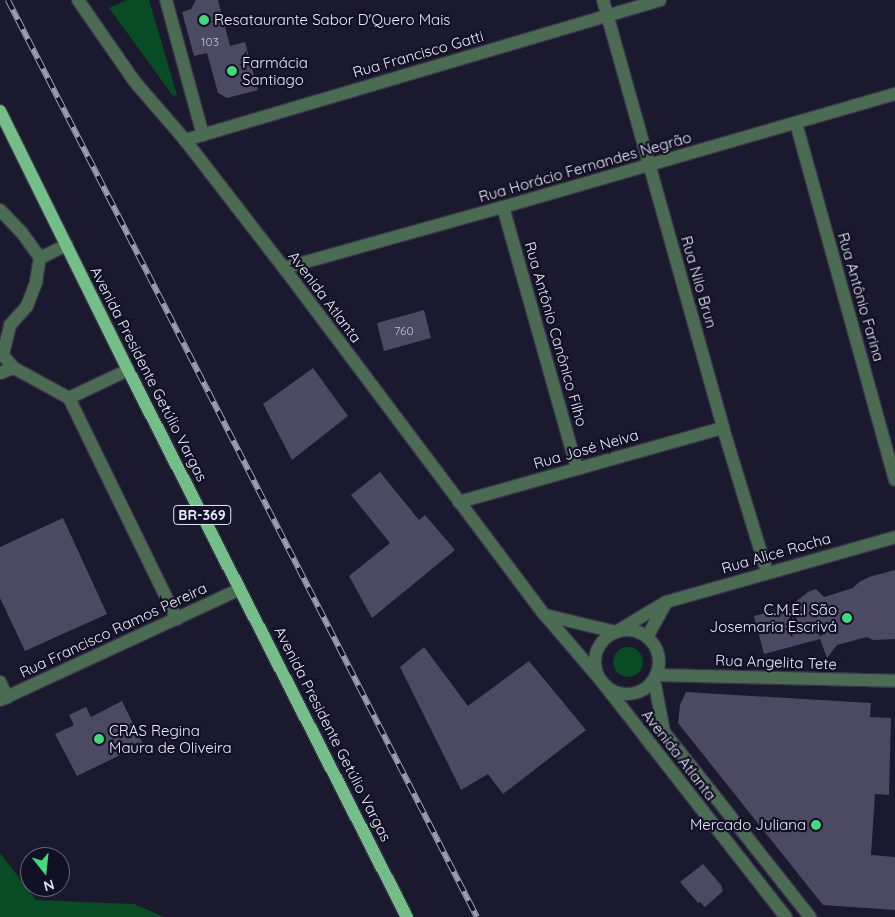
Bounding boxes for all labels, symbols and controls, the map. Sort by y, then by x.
place label: Resataurante Sabor D'Quero Mais [214,11,450,29]
marker: Resataurante Sabor D'Quero Mais [198,14,210,26]
street label: Rua Francisco Gatti [350,27,486,81]
house number: 103 [201,35,219,49]
place label: Farmácia Santiago [242,53,308,88]
marker: Farmácia Santiago [226,65,238,77]
street label: Rua Horácio Fernandes Negrão [477,128,693,206]
street label: Rua Antônio Farina [834,230,888,364]
street label: Rua Nilo Brun [677,234,721,330]
street label: Rua Antônio Canônico Filho [521,240,591,428]
street label: Avenida Atlanta [285,248,365,346]
street label: Avenida Presidente Getúlio Vargas [87,264,211,484]
house number: 760 [394,324,414,338]
street label: Rua José Neiva [531,425,641,473]
road number: BR-369 [172,504,232,526]
street label: Rua Alice Rocha [719,529,833,577]
street label: Rua Francisco Ramos Pereira [17,579,209,681]
place label: C.M.E.I São Josemaria Escrivá [710,600,837,635]
marker: C.M.E.I São Josemaria Escrivá [841,612,853,624]
street label: Avenida Presidente Getúlio Vargas [271,624,395,844]
street label: Rua Angelita Tete [715,651,837,673]
street label: Avenida Atlanta [638,706,720,804]
place label: CRAS Regina Maura de Oliveira [109,721,232,756]
marker: CRAS Regina Maura de Oliveira [93,733,105,745]
place label: Mercado Juliana [690,816,806,834]
marker: Mercado Juliana [810,819,822,831]
north arrow [20,847,70,897]
text: N [41,875,56,896]

